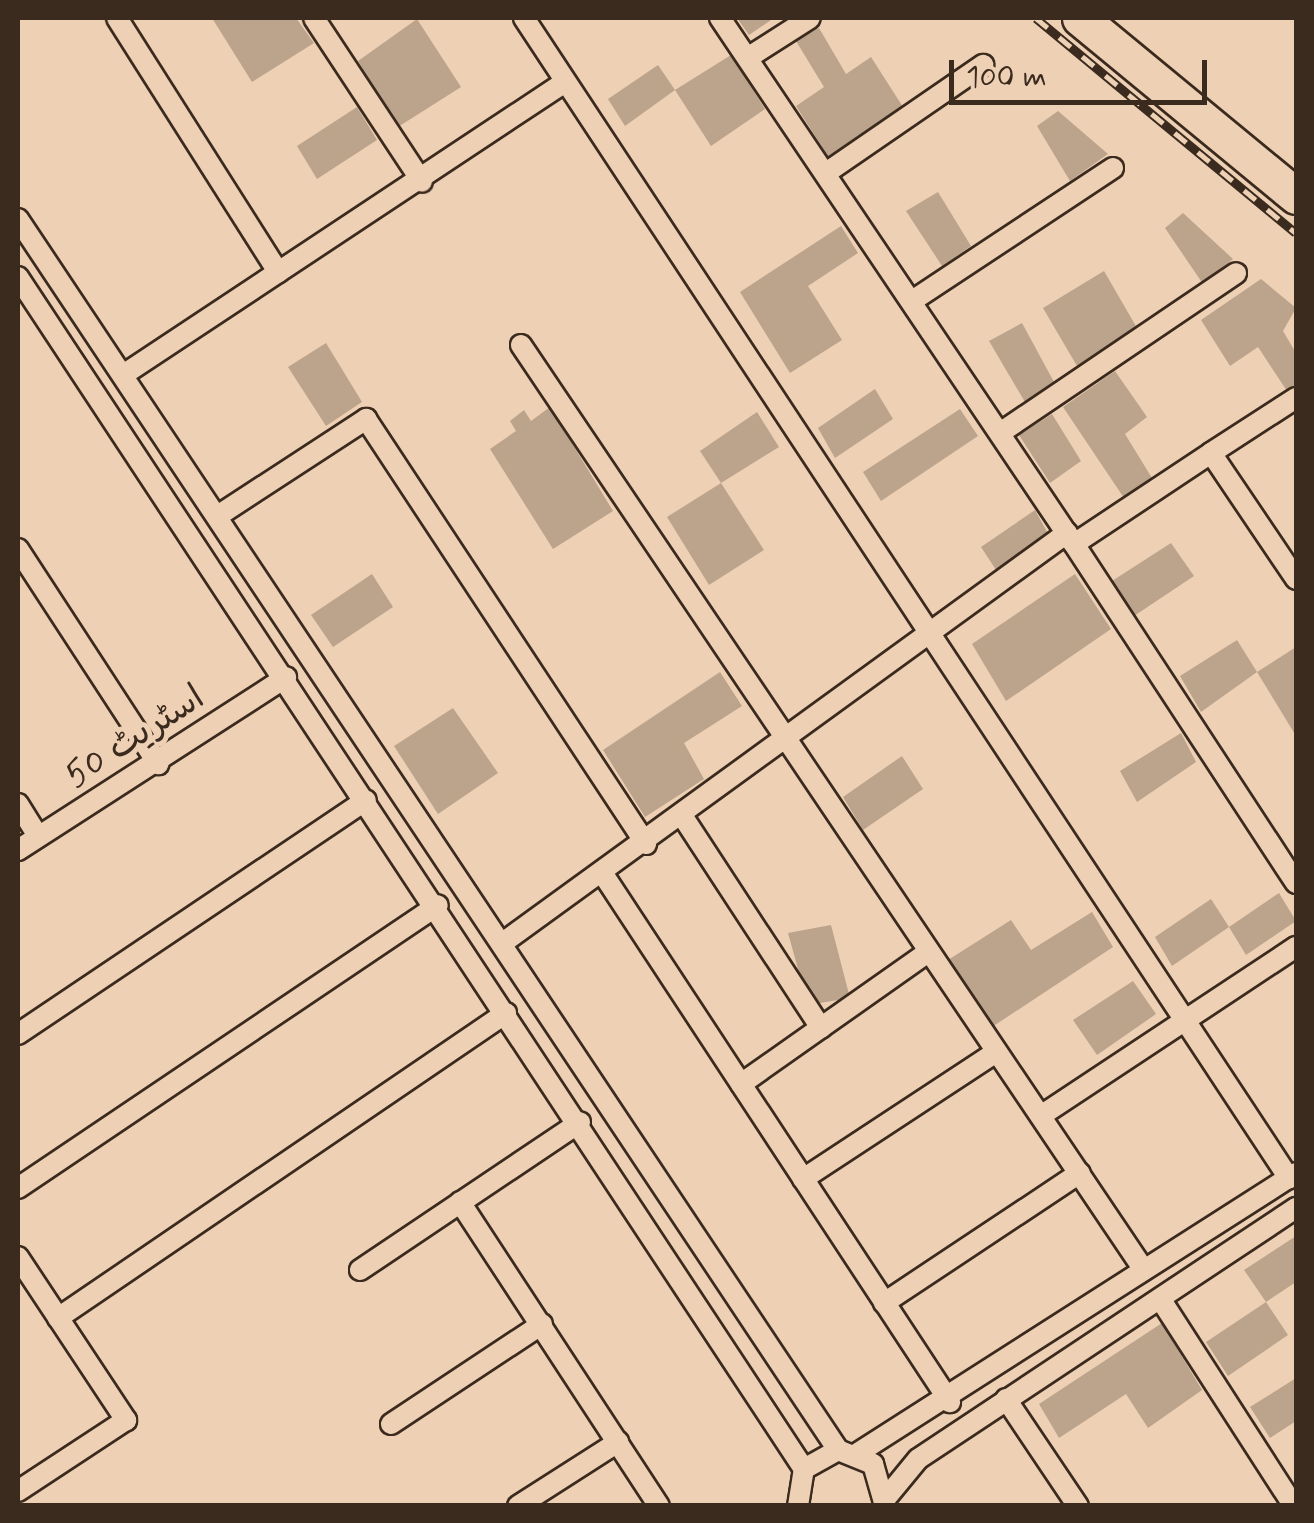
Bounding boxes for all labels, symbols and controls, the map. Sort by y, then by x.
scale bar [954,40,1212,102]
text: 100 m [966,58,1047,97]
street label: اسٹریٹ 50 [58,677,212,797]

